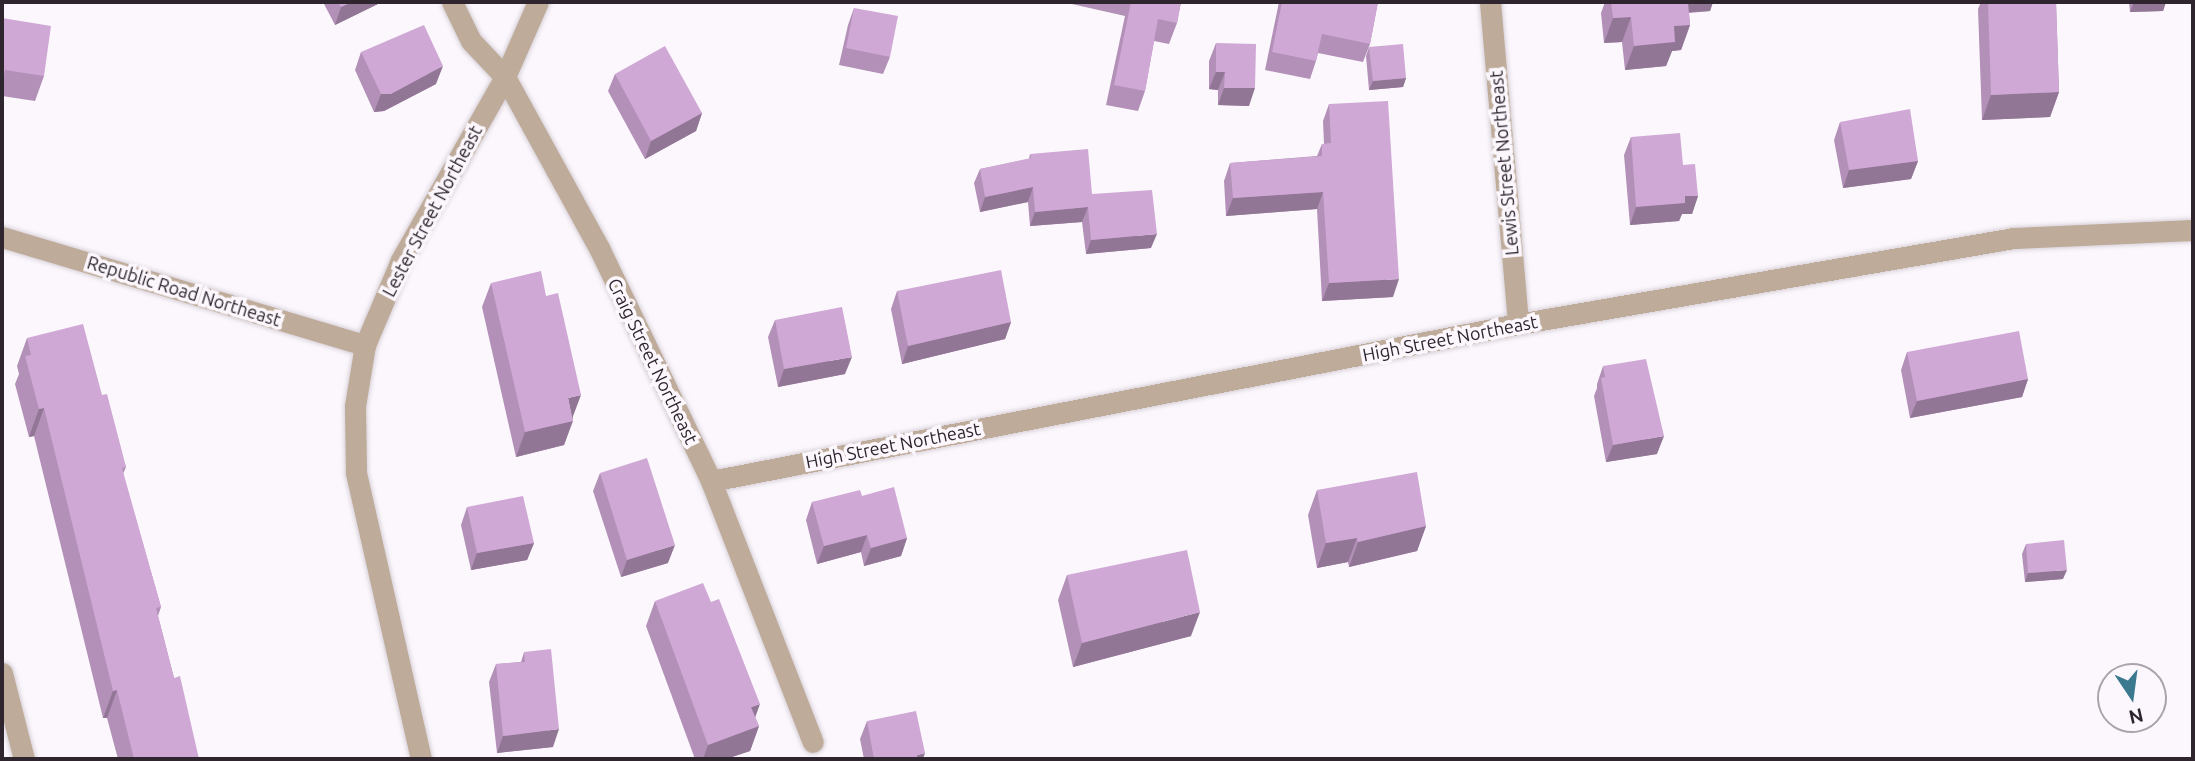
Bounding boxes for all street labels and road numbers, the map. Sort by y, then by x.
street label: Lewis Street Northeast [1485,70,1523,256]
street label: Lester Street Northeast [378,122,486,300]
street label: Republic Road Northeast [85,251,283,331]
street label: Craig Street Northeast [603,275,703,447]
street label: High Street Northeast [1361,310,1539,366]
street label: High Street Northeast [804,417,982,473]

